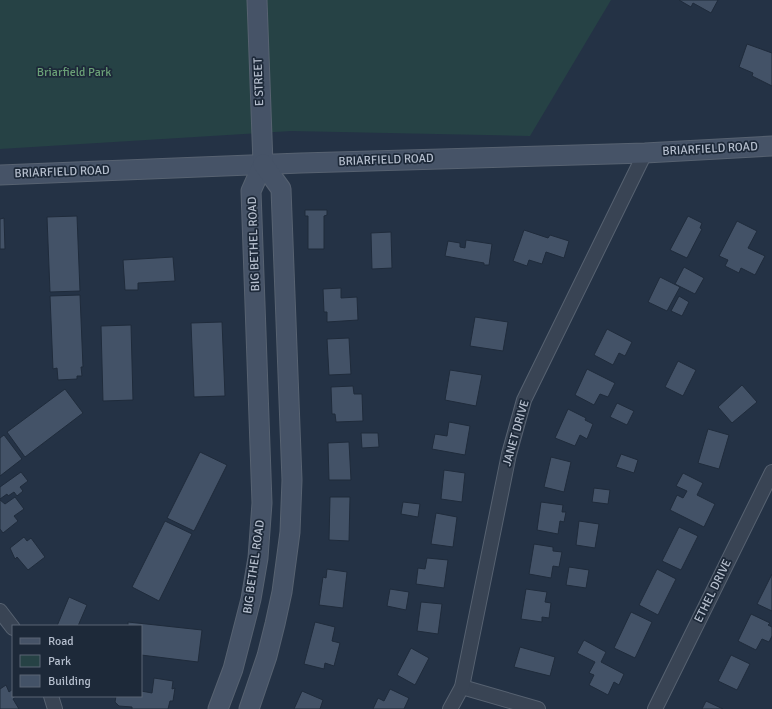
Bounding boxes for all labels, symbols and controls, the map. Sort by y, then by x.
street label: E STREET [251,57,267,106]
park label: Briarfield Park [37,65,111,80]
street label: BRIARFIELD ROAD [662,139,758,159]
street label: BRIARFIELD ROAD [338,151,434,169]
street label: BRIARFIELD ROAD [14,163,110,181]
street label: BIG BETHEL ROAD [245,196,263,292]
street label: JANET DRIVE [499,398,533,468]
street label: BIG BETHEL ROAD [240,519,268,615]
street label: ETHEL DRIVE [691,557,735,625]
legend [12,625,142,697]
text: Road [48,634,74,649]
text: Park [48,654,71,669]
text: Building [48,674,91,689]

